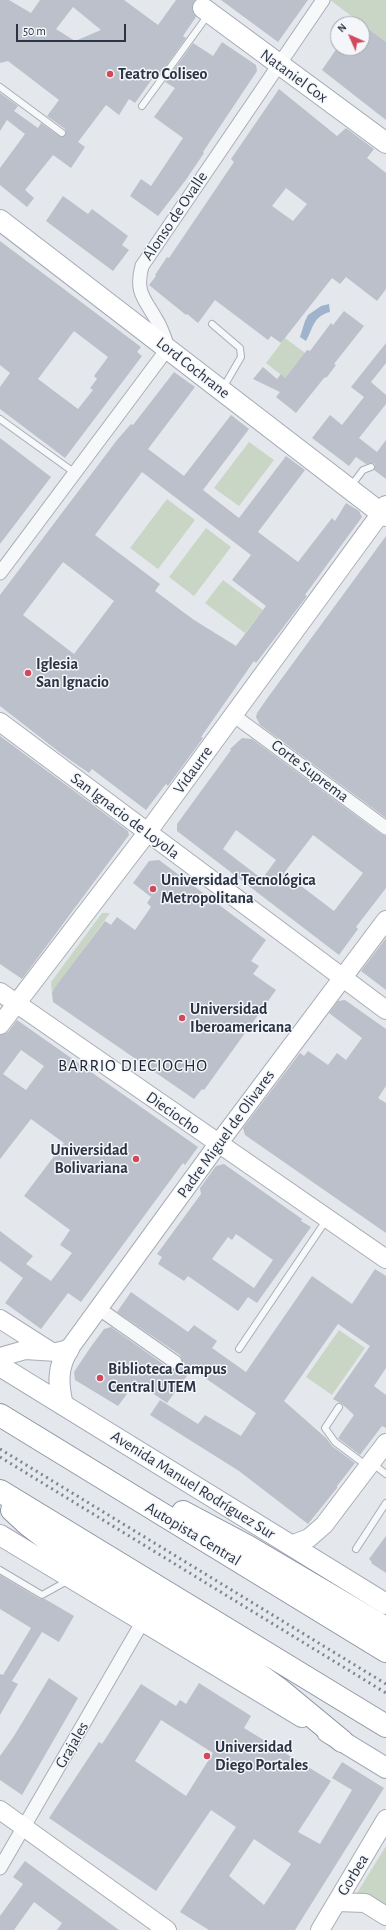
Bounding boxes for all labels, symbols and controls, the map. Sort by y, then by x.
scale bar [18,16,128,42]
north arrow [330,16,370,56]
text: N [335,21,348,34]
text: 50 m [23,25,46,37]
street label: Nataniel Cox [256,45,332,107]
place label: Teatro Coliseo [118,64,207,84]
marker: Teatro Coliseo [105,69,115,79]
street label: Alonso de Ovalle [138,168,212,264]
street label: Lord Cochrane [152,333,234,403]
place label: Iglesia San Ignacio [36,654,109,692]
marker: Iglesia San Ignacio [23,668,33,678]
street label: Corte Suprema [267,736,353,806]
street label: Vidaurre [169,742,217,798]
street label: San Ignacio de Loyola [67,769,183,863]
place label: Universidad Tecnológica Metropolitana [161,870,316,908]
marker: Universidad Tecnológica Metropolitana [148,884,158,894]
place label: Universidad Iberoamericana [190,999,292,1037]
marker: Universidad Iberoamericana [177,1013,187,1023]
district label: BARRIO DIECIOCHO [58,1056,208,1076]
street label: Padre Miguel de Olivares [173,1066,279,1202]
street label: Dieciocho [142,1087,204,1139]
place label: Universidad Bolivariana [51,1140,128,1178]
marker: Universidad Bolivariana [131,1154,141,1164]
place label: Biblioteca Campus Central UTEM [108,1359,227,1397]
marker: Biblioteca Campus Central UTEM [95,1373,105,1383]
street label: Avenida Manuel Rodríguez Sur [107,1426,279,1544]
street label: Autopista Central [142,1498,244,1570]
street label: Grajales [51,1718,93,1772]
place label: Universidad Diego Portales [215,1737,308,1775]
marker: Universidad Diego Portales [202,1751,212,1761]
street label: Gorbea [333,1851,373,1899]

